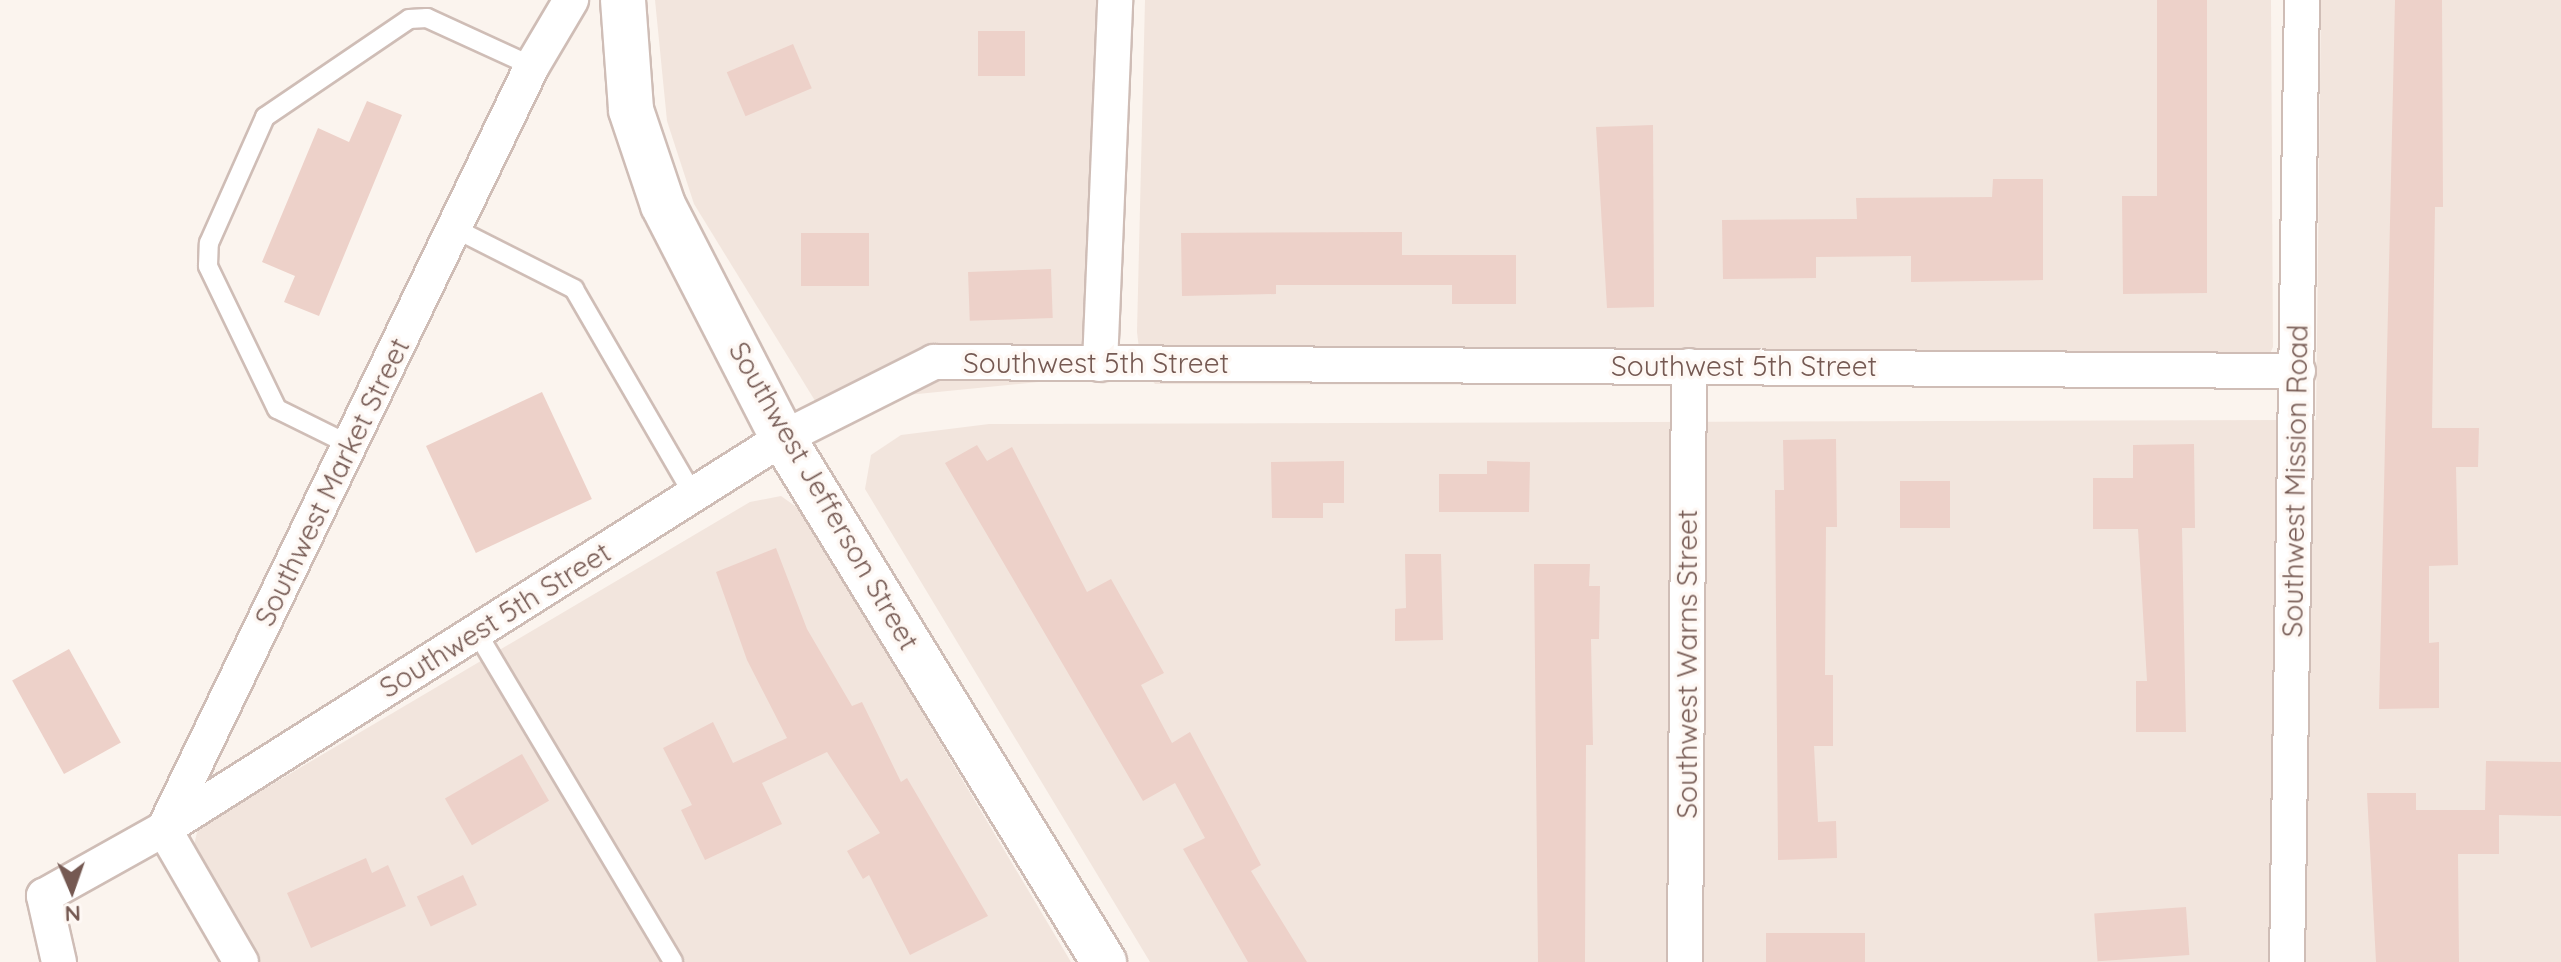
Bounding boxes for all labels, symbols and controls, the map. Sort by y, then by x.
street label: Southwest Mission Road [2275,324,2315,638]
street label: Southwest Market Street [248,333,416,631]
street label: Southwest Jefferson Street [722,336,926,656]
street label: Southwest 5th Street [963,346,1229,380]
street label: Southwest 5th Street [1611,349,1877,383]
street label: Southwest Warns Street [1670,509,1704,819]
street label: Southwest 5th Street [373,535,617,705]
north arrow [32,850,112,930]
text: N [64,900,81,928]

